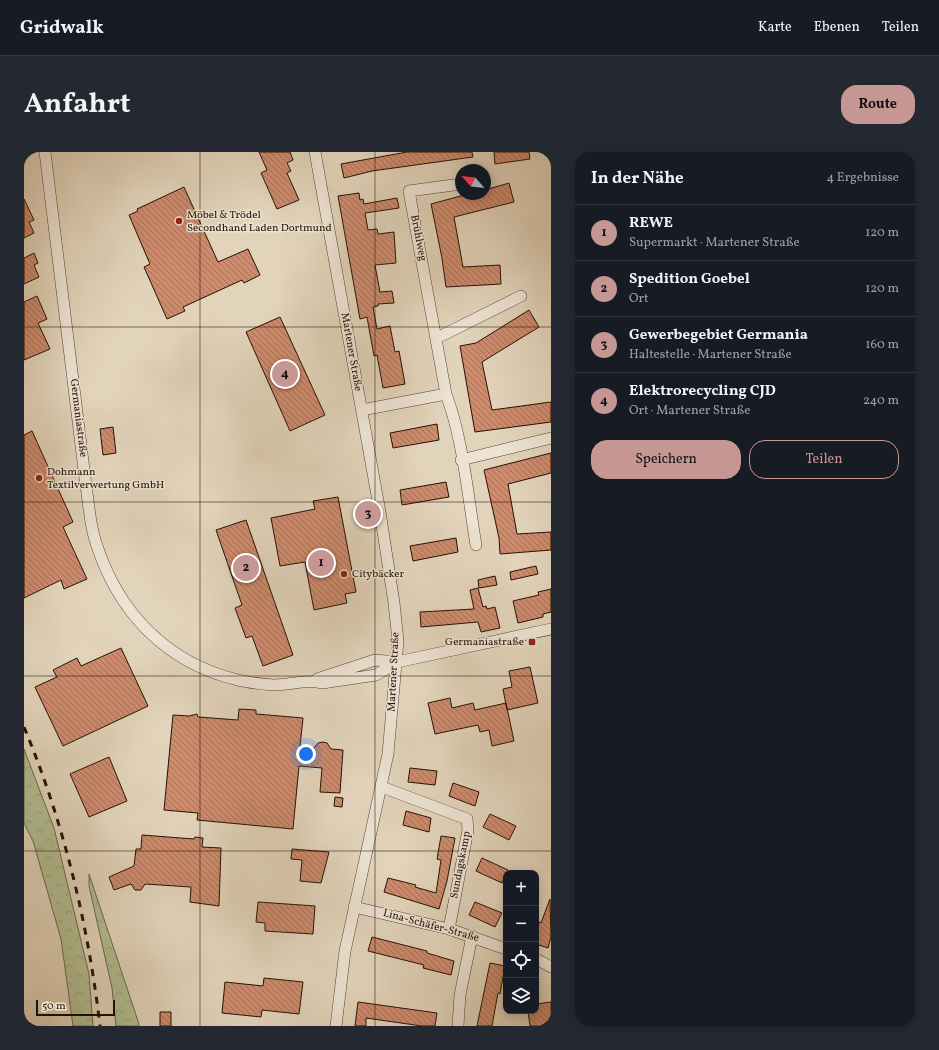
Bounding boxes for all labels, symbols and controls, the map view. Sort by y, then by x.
text: Gridwalk [20,15,104,41]
text: Karte [758,18,792,37]
text: Ebenen [814,18,860,37]
text: Teilen [882,18,919,37]
text: Anfahrt [24,85,131,124]
button: Route [841,85,915,124]
north arrow [455,164,491,200]
text: In der Nähe [591,167,684,190]
text: 4 Ergebnisse [826,169,899,187]
place label: Möbel & Trödel Secondhand Laden Dortmund [187,208,332,236]
text: REWE [629,213,673,234]
street label: Brühlweg [406,214,430,263]
marker: Möbel & Trödel Secondhand Laden Dortmund [174,216,184,226]
text: 1 [601,224,607,242]
text: 120 m [865,224,899,242]
text: Supermarkt · Martener Straße [629,234,800,252]
text: Spedition Goebel [629,269,750,290]
text: 2 [601,280,607,298]
text: 120 m [865,280,899,298]
text: Ort [629,290,649,308]
street label: Martener Straße [337,311,365,393]
text: Gewerbegebiet Germania [629,325,808,346]
text: 3 [601,336,607,354]
text: 160 m [865,336,899,354]
text: Haltestelle · Martener Straße [629,346,792,364]
pin: 4 [272,359,298,389]
street label: Germaniastraße [66,378,90,458]
text: Elektrorecycling CJD [629,381,776,402]
text: 4 [600,392,608,410]
text: 240 m [863,392,899,410]
text: Ort · Martener Straße [629,402,750,420]
button: Speichern [591,440,741,479]
button: Teilen [749,440,899,479]
place label: Dohmann Textilverwertung GmbH [47,465,164,493]
marker: Dohmann Textilverwertung GmbH [34,473,44,483]
pin: 3 [355,499,381,529]
pin: 1 [308,548,334,578]
pin: 2 [233,553,259,583]
place label: Citybäcker [352,567,404,582]
marker: Citybäcker [339,569,349,579]
street label: Martener Straße [384,632,404,712]
place label: Germaniastraße [445,635,524,650]
marker: Germaniastraße [527,637,537,647]
your location [296,744,316,764]
street label: Sundagskamp [447,830,475,900]
map controls [503,870,539,1014]
button: + [503,870,539,906]
street label: Lina-Schäfer-Straße [381,906,481,946]
button: − [503,906,539,942]
button: locate [503,942,539,978]
button: layers [503,978,539,1014]
scale bar [36,998,115,1017]
text: 50 m [42,999,66,1014]

